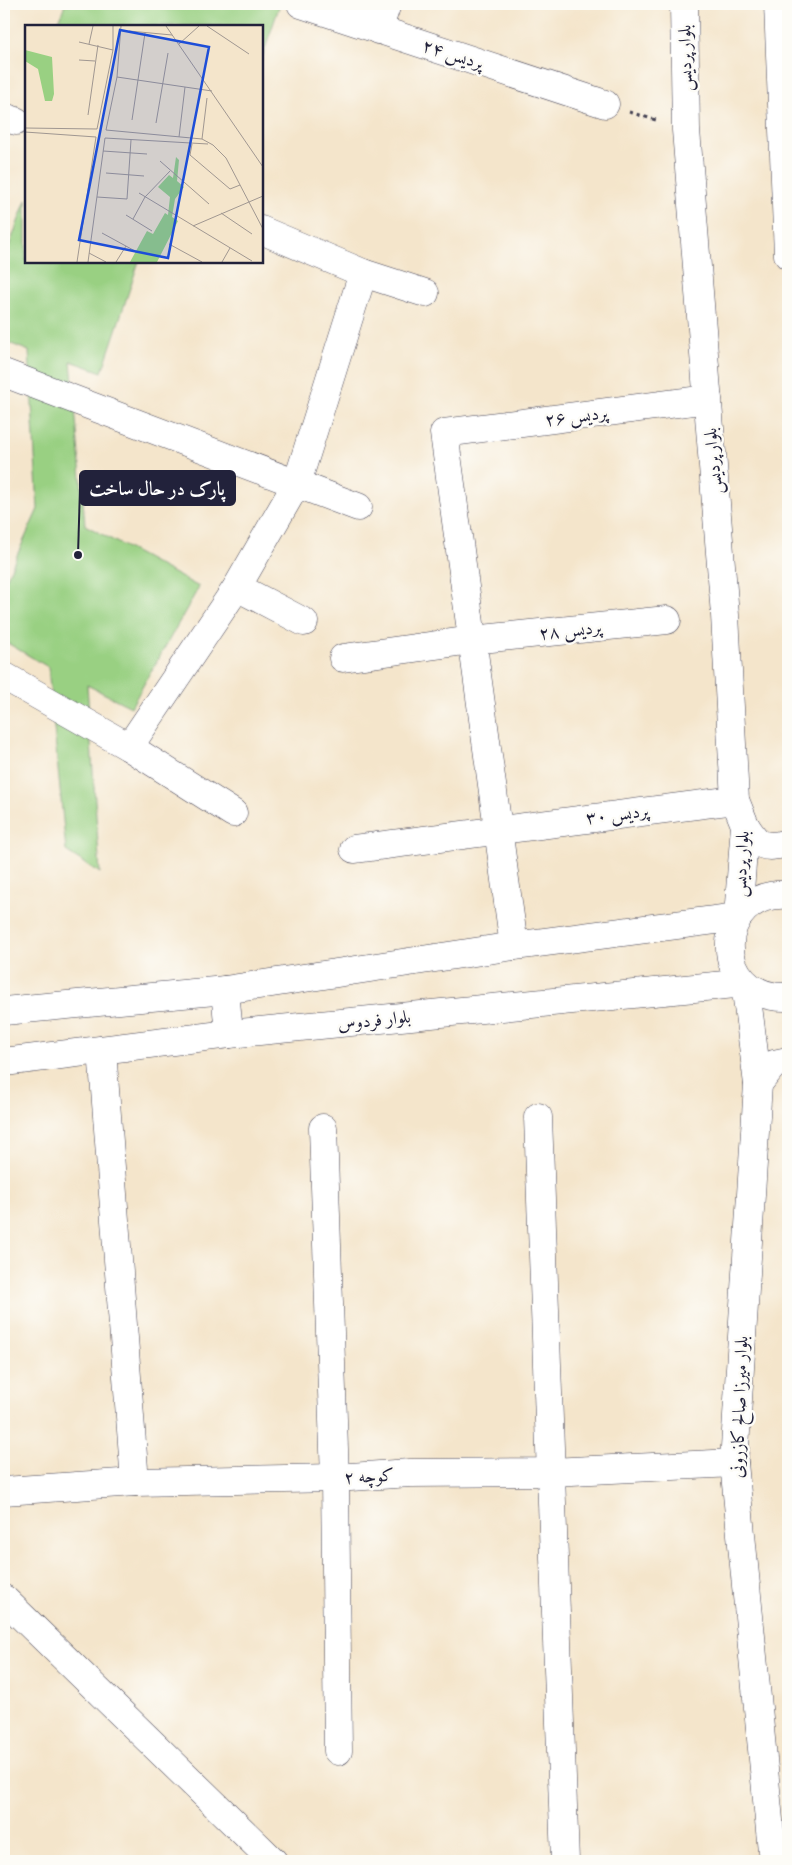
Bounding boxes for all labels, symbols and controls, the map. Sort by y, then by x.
inset map [25,25,262,262]
street label: بلوار پردیس [674,25,698,91]
street label: پردیس ۲۴ [419,35,488,76]
street label: پردیس ۲۶ [544,402,610,432]
street label: بلوار پردیس [700,427,728,495]
callout: پارک در حال ساخت [80,471,235,505]
text: پارک در حال ساخت [89,478,226,503]
street label: پردیس ۲۸ [538,617,604,645]
street label: پردیس ۳۰ [585,800,651,830]
street label: بلوار پردیس [729,830,755,898]
street label: بلوار فردوس [336,1006,412,1036]
street label: بلوار میرزا صالح کازرونی [727,1336,757,1479]
street label: کوچه ۲ [343,1465,395,1490]

